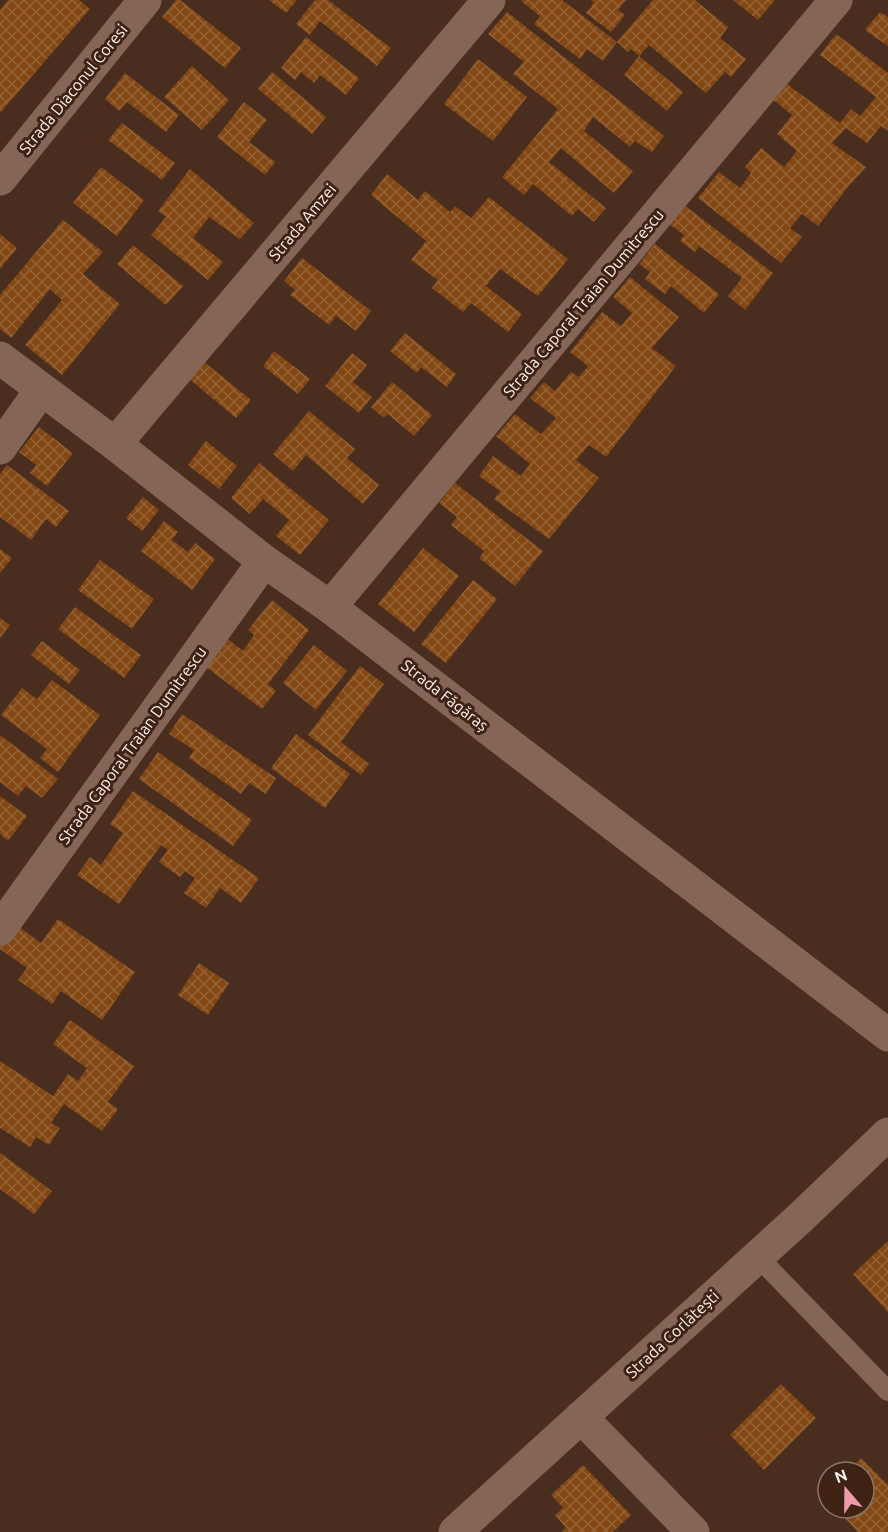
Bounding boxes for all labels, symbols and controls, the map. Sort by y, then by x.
street label: Strada Diaconul Coresi [15,21,131,157]
street label: Strada Amzei [265,180,339,264]
street label: Strada Caporal Traian Dumitrescu [499,205,667,401]
street label: Strada Caporal Traian Dumitrescu [54,643,210,847]
street label: Strada Făgăraș [398,656,492,734]
street label: Strada Corlătești [622,1286,722,1382]
north arrow [816,1460,876,1520]
text: N [832,1465,850,1486]

